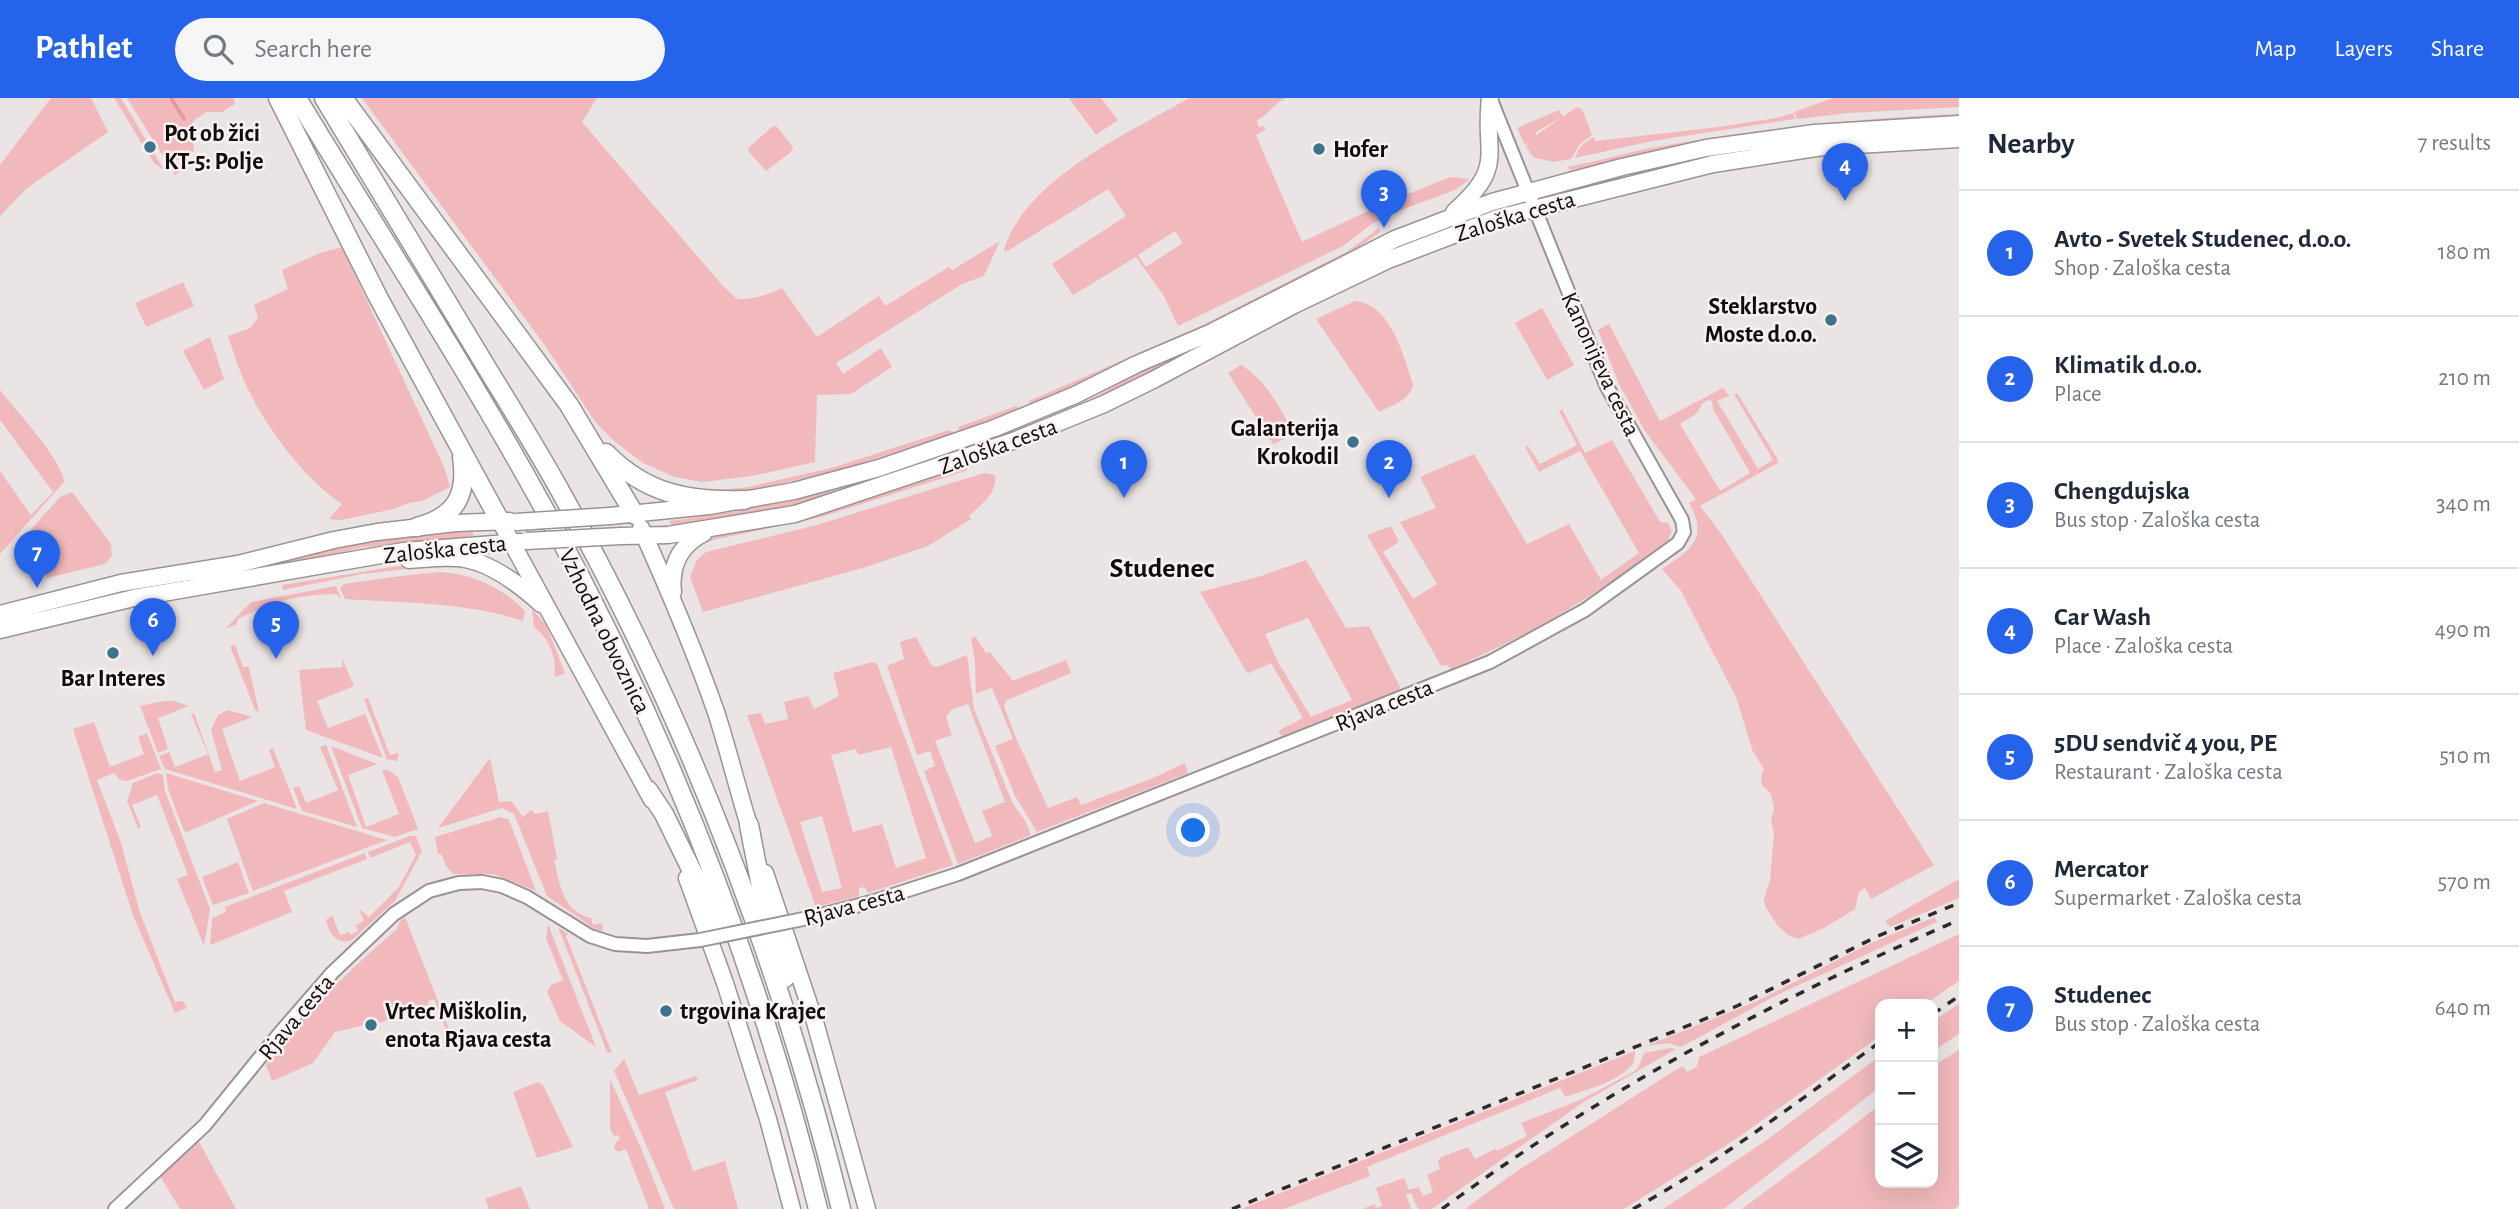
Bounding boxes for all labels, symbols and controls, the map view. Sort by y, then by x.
search box [175,18,665,81]
icon: search [199,30,237,68]
text: Pathlet [35,32,133,65]
text: Search here [255,36,372,62]
text: Map [2254,37,2296,61]
text: Layers [2334,37,2393,61]
text: Share [2431,37,2484,61]
place label: Pot ob žici KT-5: Polje [164,122,263,174]
text: Nearby [1987,129,2075,159]
text: 7 results [2418,132,2491,155]
place label: Hofer [1333,138,1389,162]
marker: Pot ob žici KT-5: Polje [142,139,158,155]
marker: Hofer [1311,141,1327,157]
pin: 4 [1822,143,1868,201]
pin: 3 [1361,170,1407,228]
street label: Zaloška cesta [1453,187,1578,247]
text: Avto - Svetek Studenec, d.o.o. [2054,226,2352,252]
text: 1 [2006,241,2014,264]
text: 180 m [2438,241,2491,264]
text: Shop · Zaloška cesta [2054,257,2231,280]
street label: Kanonijeva cesta [1556,289,1644,440]
place label: Steklarstvo Moste d.o.o. [1705,295,1817,347]
marker: Steklarstvo Moste d.o.o. [1823,312,1839,328]
text: Klimatik d.o.o. [2054,352,2202,378]
text: 2 [2005,367,2015,390]
text: 210 m [2438,367,2491,390]
text: Place [2054,383,2102,406]
street label: Zaloška cesta [936,414,1061,479]
place label: Galanterija Krokodil [1231,417,1339,469]
marker: Galanterija Krokodil [1345,434,1361,450]
pin: 1 [1101,440,1147,498]
pin: 2 [1366,440,1412,498]
text: Chengdujska [2054,478,2190,504]
text: 3 [2005,493,2015,516]
text: 340 m [2436,493,2491,516]
text: Bus stop · Zaloška cesta [2054,509,2260,532]
pin: 7 [14,530,60,588]
street label: Zaloška cesta [382,532,508,568]
street label: Vzhodna obvoznica [554,545,654,718]
district label: Studenec [1110,555,1215,583]
pin: 6 [130,598,176,656]
pin: 5 [253,601,299,659]
text: Car Wash [2054,604,2151,630]
text: 4 [2004,619,2016,642]
text: 490 m [2435,619,2491,642]
text: Place · Zaloška cesta [2054,635,2233,658]
marker: Bar Interes [105,645,121,661]
place label: Bar Interes [60,667,166,691]
street label: Rjava cesta [1332,675,1437,736]
text: 5DU sendvič 4 you, PE [2054,730,2277,756]
text: 5 [2005,745,2015,768]
text: 510 m [2439,745,2491,768]
text: Restaurant · Zaloška cesta [2054,761,2283,784]
your location [1176,813,1210,847]
text: Mercator [2054,856,2148,882]
text: 6 [2004,871,2016,894]
text: 570 m [2437,871,2491,894]
street label: Rjava cesta [801,881,907,931]
text: Supermarket · Zaloška cesta [2054,887,2302,910]
street label: Rjava cesta [254,970,339,1065]
text: Studenec [2054,982,2151,1008]
text: 7 [2005,997,2015,1020]
text: 640 m [2435,997,2491,1020]
map controls [1875,999,1938,1188]
button: + [1875,999,1938,1062]
place label: Vrtec Miškolin, enota Rjava cesta [385,1000,552,1052]
place label: trgovina Krajec [680,1000,826,1024]
marker: trgovina Krajec [658,1003,674,1019]
text: Bus stop · Zaloška cesta [2054,1013,2260,1036]
marker: Vrtec Miškolin, enota Rjava cesta [363,1017,379,1033]
button: − [1875,1062,1938,1125]
button: layers [1875,1125,1938,1188]

